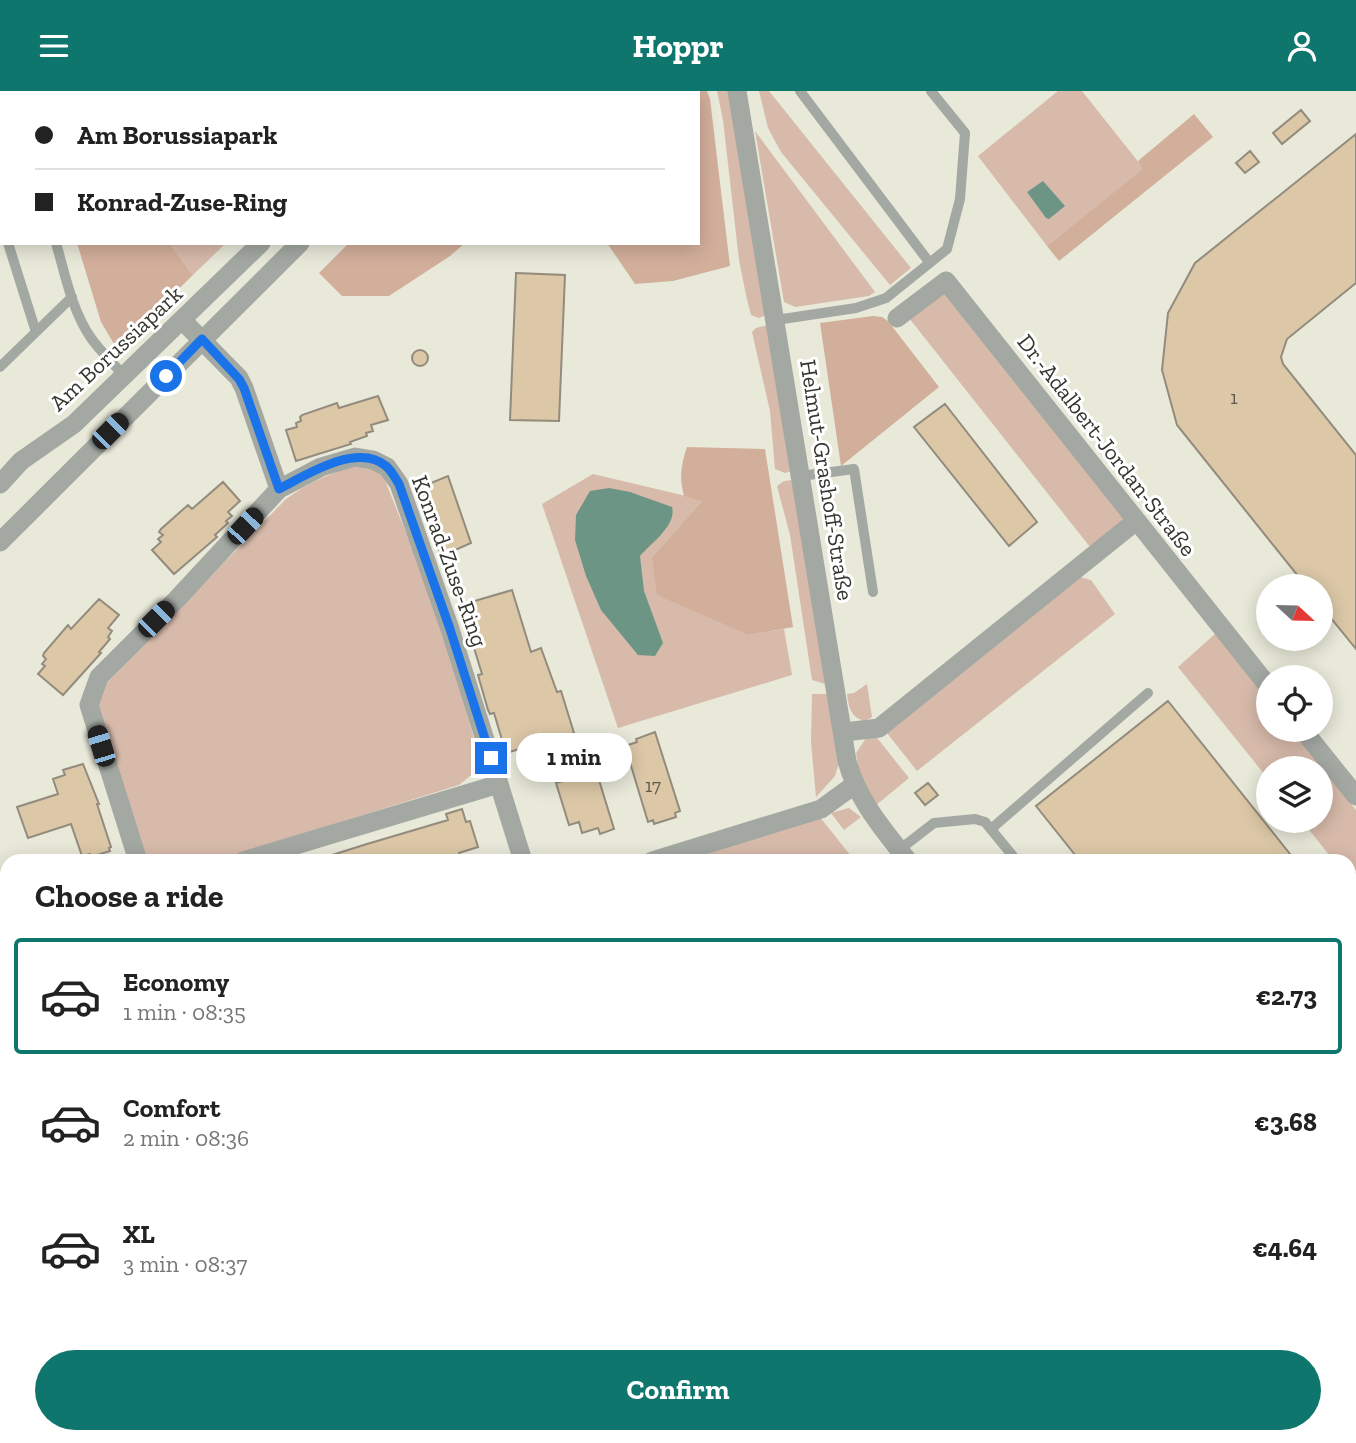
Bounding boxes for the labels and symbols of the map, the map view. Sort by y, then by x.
street label: Am Borussiapark [44,279,188,417]
street label: Dr.-Adalbert-Jordan-Straße [1012,328,1202,562]
street label: Helmut-Grashoff-Straße [794,358,860,602]
route start [150,360,182,392]
house number: 1 [1230,386,1238,409]
car [88,409,133,453]
street label: Konrad-Zuse-Ring [406,471,494,651]
car [223,503,268,549]
north arrow [1256,574,1334,651]
car [134,597,179,641]
car [85,723,118,769]
callout: 1 min [516,733,631,783]
route end [475,742,507,774]
house number: 17 [645,774,661,797]

